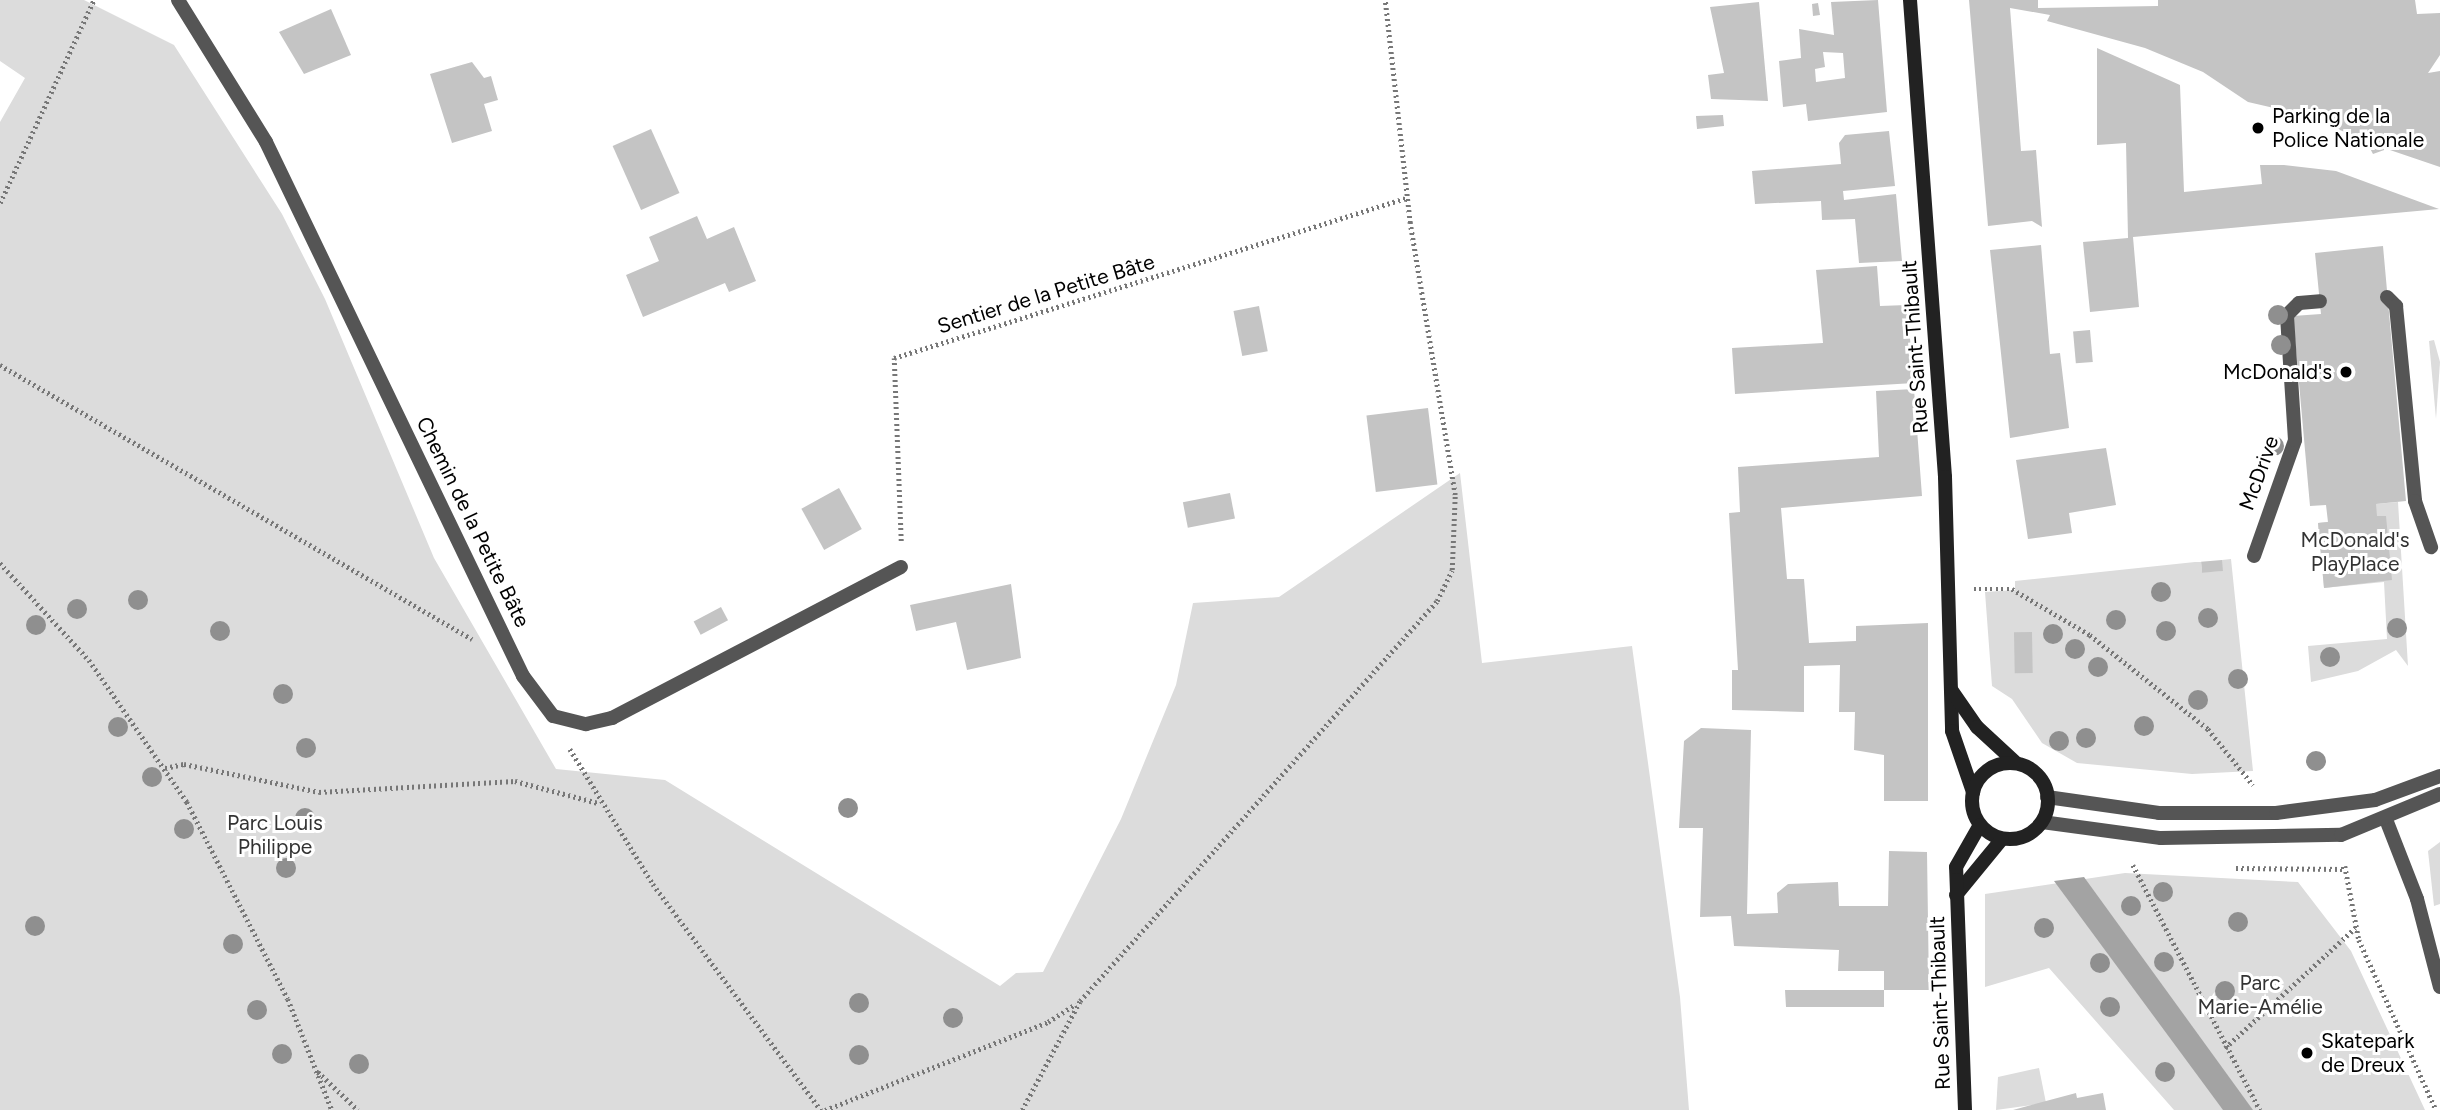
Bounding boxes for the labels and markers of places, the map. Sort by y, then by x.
place label: Parking de la Police Nationale [2272,103,2424,153]
marker: Parking de la Police Nationale [2250,120,2266,136]
place label: McDonald's [2223,359,2332,385]
marker: McDonald's [2338,364,2354,380]
place label: Skatepark de Dreux [2321,1028,2414,1078]
marker: Skatepark de Dreux [2299,1045,2315,1061]

